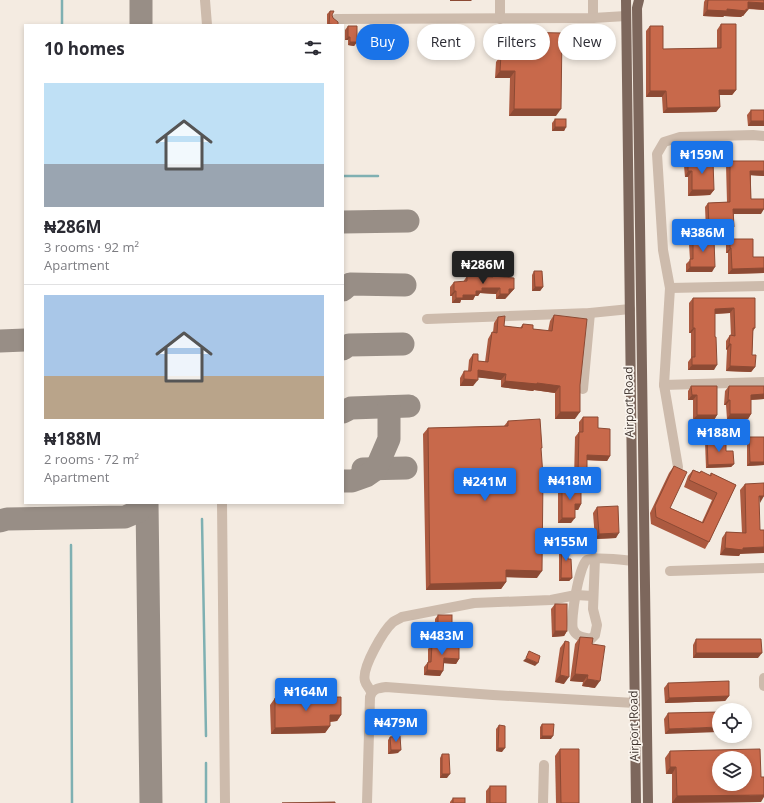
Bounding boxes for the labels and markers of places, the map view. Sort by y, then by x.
pin: ₦159M [674,141,730,175]
pin: ₦386M [675,219,731,253]
pin: ₦286M [455,251,511,285]
pin: ₦188M [691,419,747,453]
pin: ₦418M [542,467,598,501]
pin: ₦241M [457,468,513,502]
pin: ₦155M [538,528,594,562]
pin: ₦483M [414,622,470,656]
pin: ₦164M [278,678,334,712]
pin: ₦479M [368,709,424,743]

